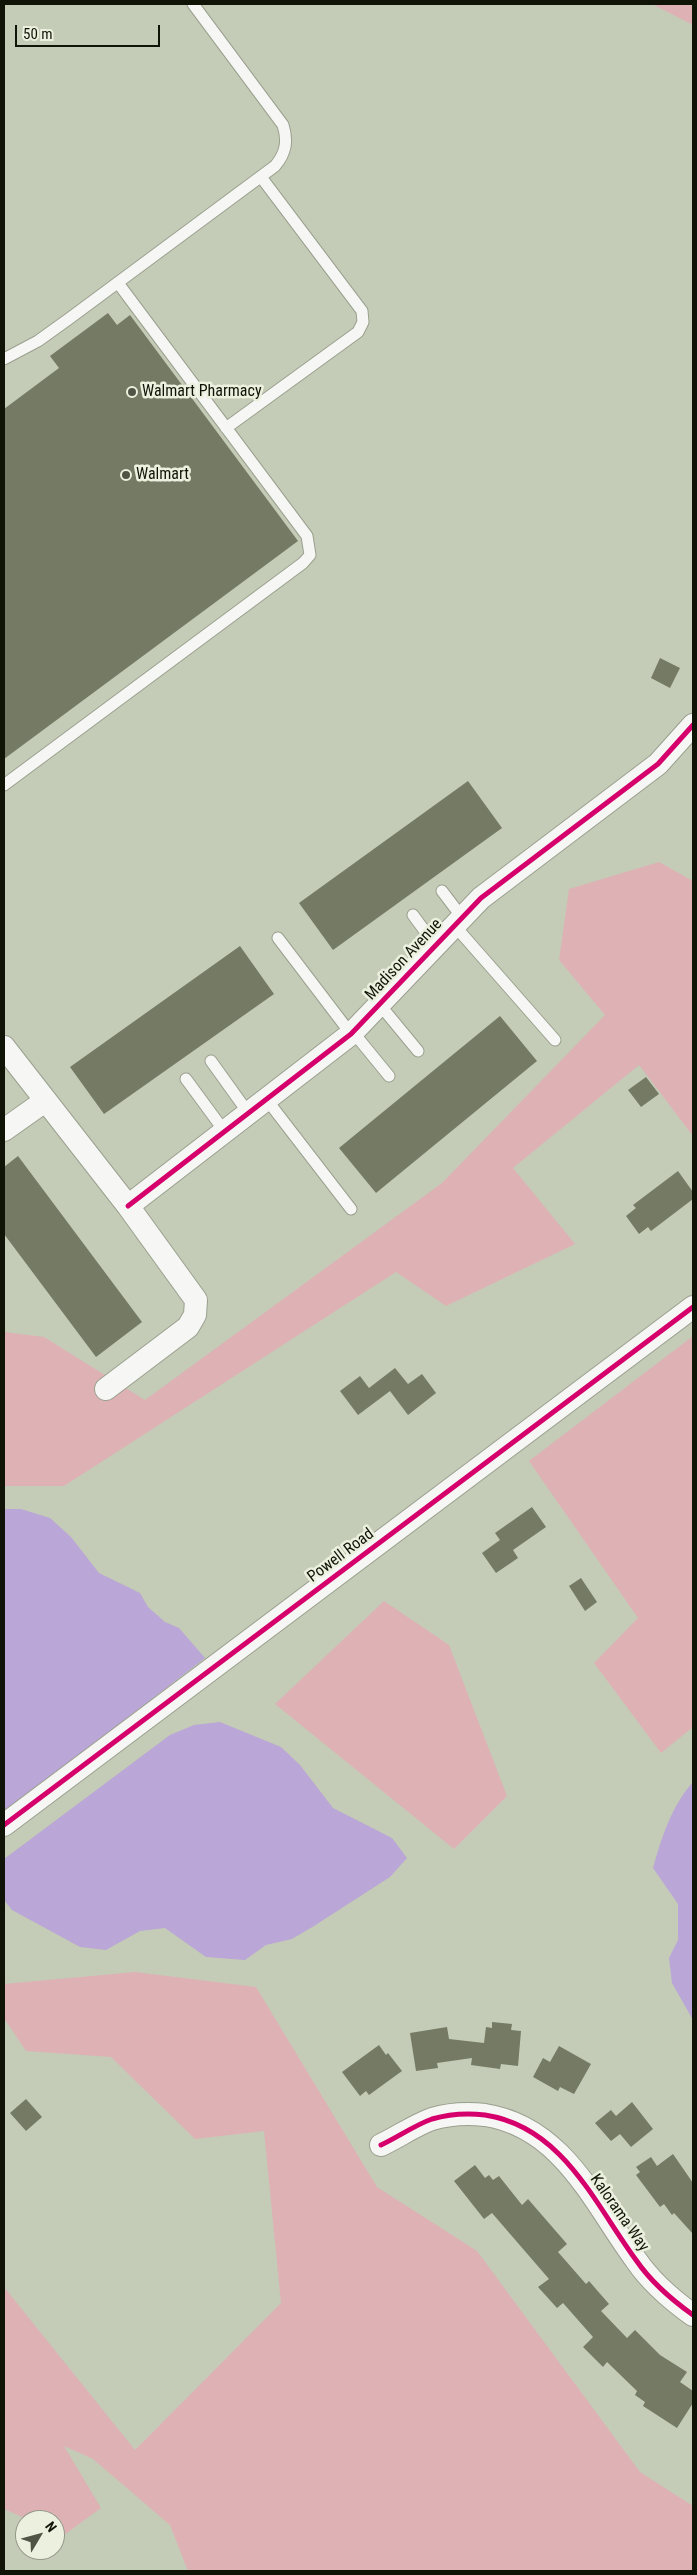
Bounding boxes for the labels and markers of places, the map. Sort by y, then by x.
place label: Walmart Pharmacy [142,382,262,402]
marker: Walmart Pharmacy [126,386,138,398]
place label: Walmart [136,465,189,485]
marker: Walmart [120,469,132,481]

